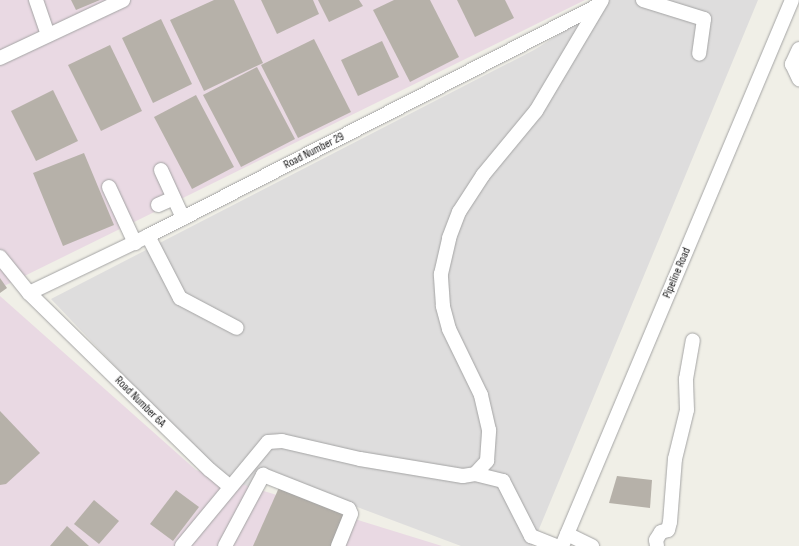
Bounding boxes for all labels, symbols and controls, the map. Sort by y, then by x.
street label: Road Number 29 [281,130,347,172]
street label: Pipeline Road [660,245,694,301]
street label: Road Number 6A [111,373,169,431]

